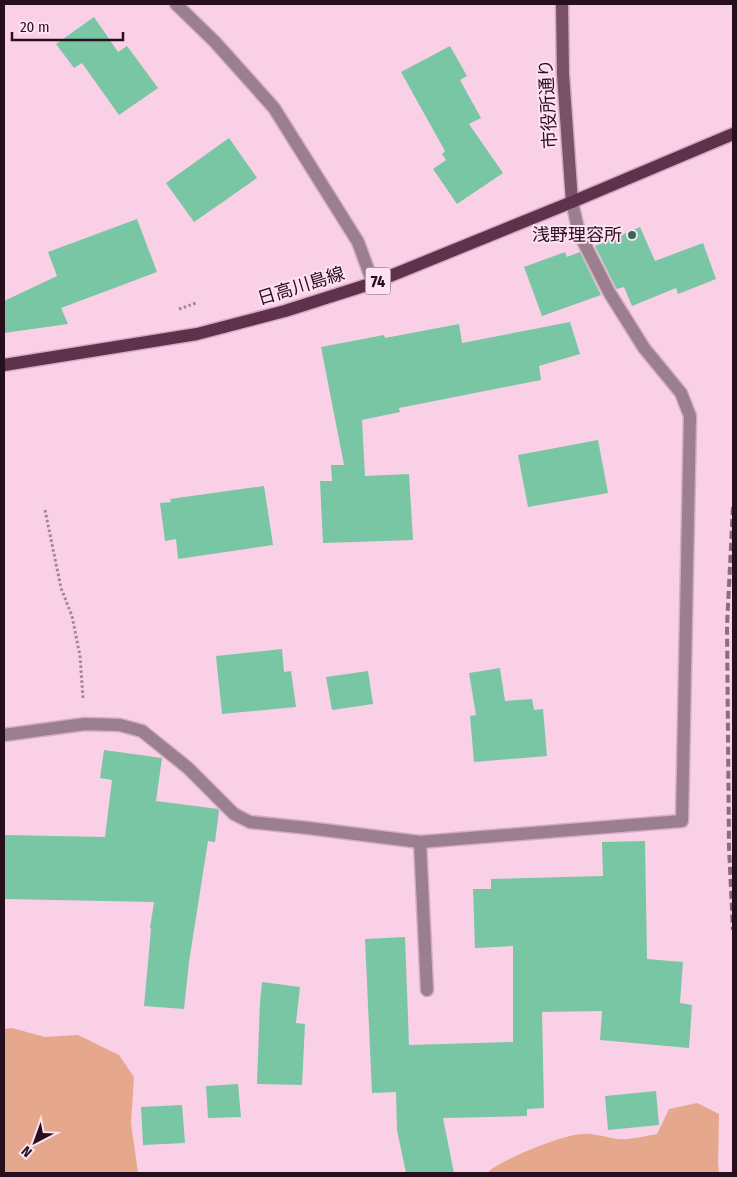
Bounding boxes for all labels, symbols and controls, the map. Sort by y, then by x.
scale bar [12,10,124,42]
text: 20 m [20,18,50,36]
street label: 市役所通り [535,58,561,150]
place label: 浅野理容所 [532,224,622,246]
marker: 浅野理容所 [626,229,638,241]
street label: 日高川島線 [255,262,347,310]
road number: 74 [366,268,390,294]
north arrow [10,1117,60,1167]
text: N [18,1142,36,1161]

